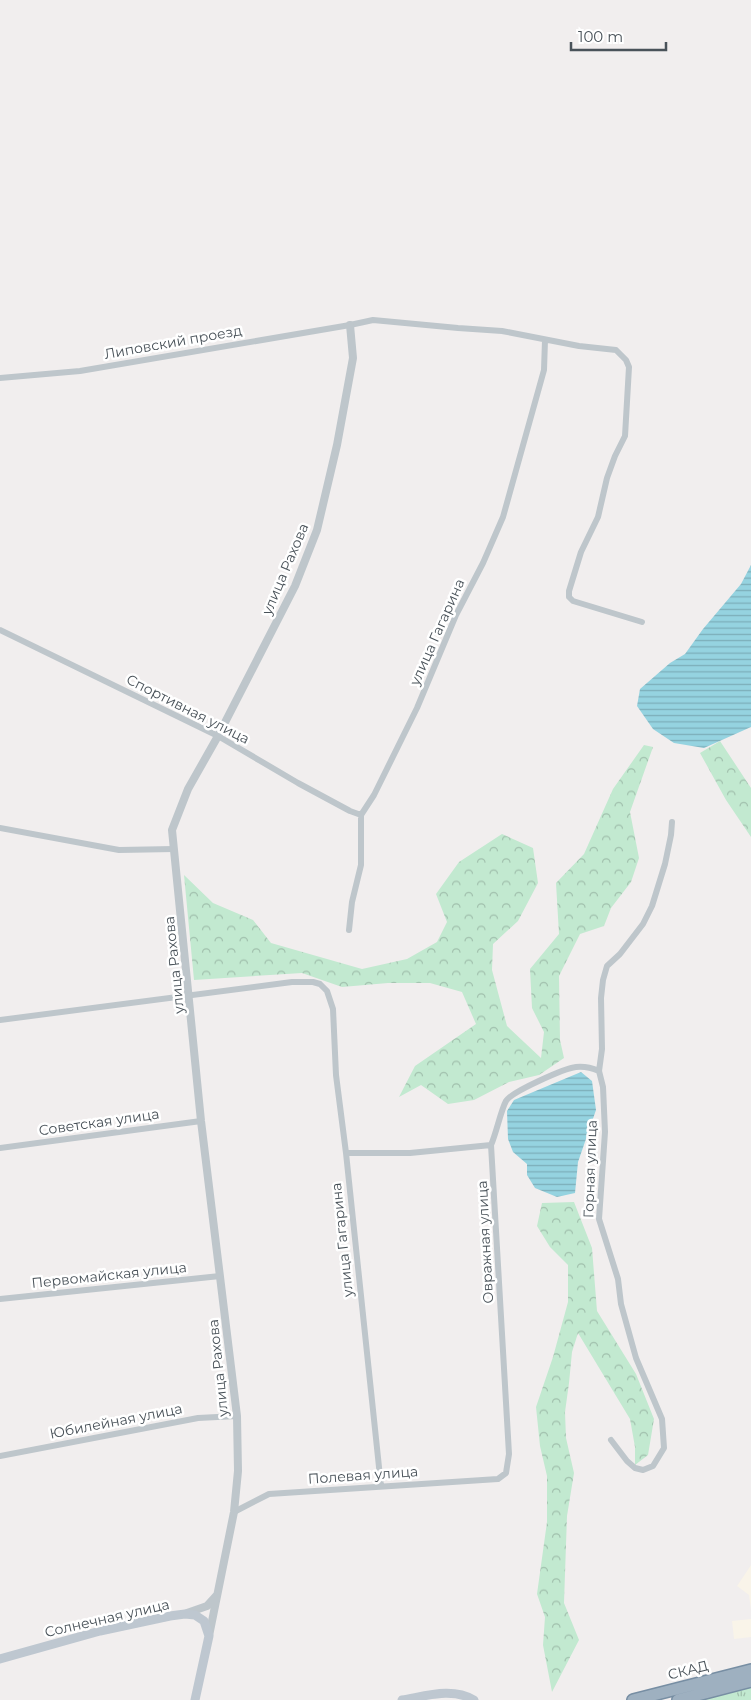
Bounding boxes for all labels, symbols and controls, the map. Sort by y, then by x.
scale bar [571,20,666,52]
text: 100 m [578,27,623,46]
street label: Липовский проезд [103,321,243,363]
street label: улица Рахова [257,520,312,619]
street label: улица Гагарина [405,576,469,689]
street label: Спортивная улица [123,670,253,748]
street label: улица Рахова [160,915,188,1016]
street label: Советская улица [38,1105,160,1139]
street label: Горная улица [579,1120,601,1218]
street label: Овражная улица [473,1180,497,1304]
street label: улица Гагарина [327,1182,357,1299]
street label: Первомайская улица [30,1258,188,1292]
street label: улица Рахова [204,1318,232,1419]
street label: Юбилейная улица [48,1399,184,1443]
street label: Полевая улица [307,1462,419,1488]
street label: Солнечная улица [43,1595,171,1641]
street label: СКАД [666,1656,710,1684]

